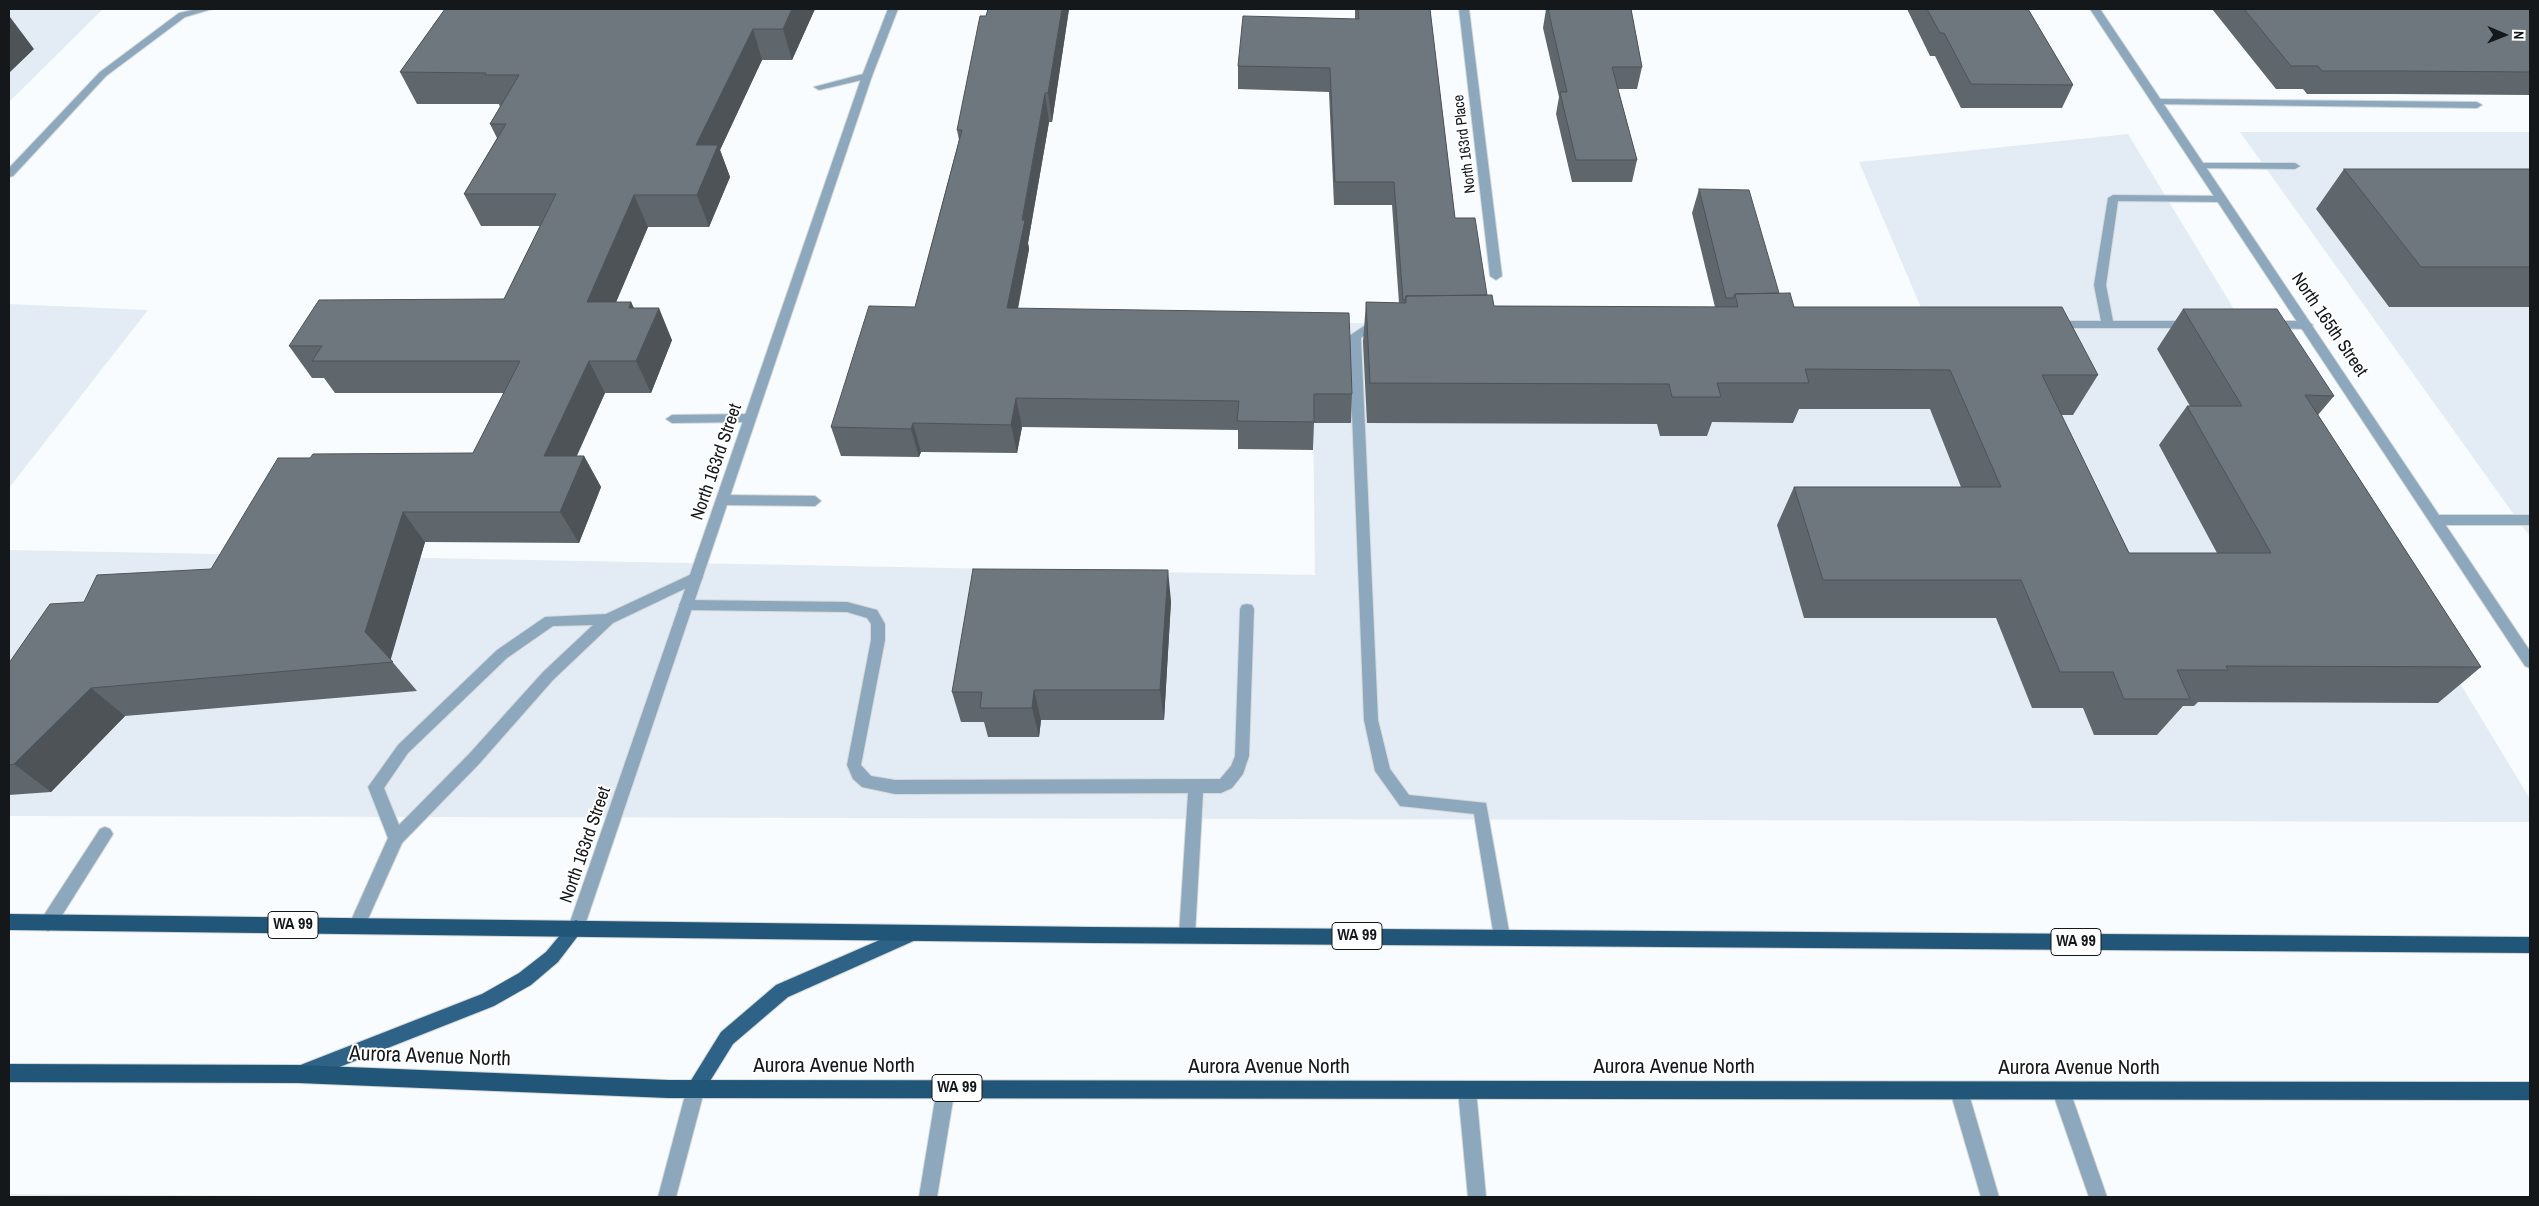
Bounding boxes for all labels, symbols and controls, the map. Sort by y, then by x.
north arrow [2479,10,2529,60]
text: N [2510,31,2528,40]
street label: North 163rd Place [1450,94,1480,194]
street label: North 165th Street [2286,269,2372,381]
street label: North 163rd Street [687,401,747,523]
street label: North 163rd Street [556,784,616,906]
road number: WA 99 [268,912,318,938]
road number: WA 99 [1332,922,1382,949]
road number: WA 99 [2051,929,2101,956]
street label: Aurora Avenue North [349,1042,511,1072]
street label: Aurora Avenue North [753,1053,915,1079]
street label: Aurora Avenue North [1188,1054,1350,1080]
street label: Aurora Avenue North [1593,1054,1755,1080]
street label: Aurora Avenue North [1998,1055,2160,1081]
road number: WA 99 [932,1074,982,1102]

